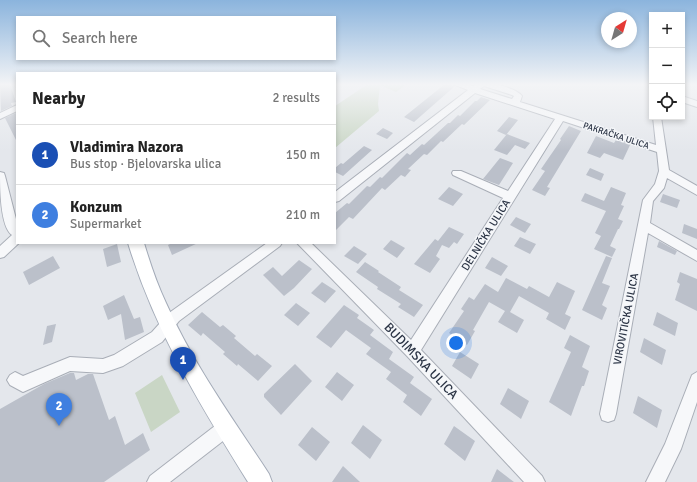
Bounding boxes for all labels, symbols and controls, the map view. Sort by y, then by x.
north arrow [601,12,637,48]
map controls [649,12,685,120]
button: + [649,12,685,48]
search box [16,16,336,60]
icon: search [30,27,52,49]
text: Search here [62,29,138,47]
button: − [649,48,685,84]
button: locate [649,84,685,120]
text: Nearby [32,88,85,109]
text: 2 results [272,90,320,106]
street label: PAKRAČKA ULICA [582,118,651,152]
text: Vladimira Nazora [70,138,184,156]
text: 1 [41,147,49,163]
text: 150 m [286,147,320,163]
text: Bus stop · Bjelovarska ulica [70,156,221,172]
street label: DELNIČKA ULICA [458,196,513,273]
text: Konzum [70,198,122,216]
text: 2 [41,207,49,223]
text: 210 m [286,207,320,223]
text: Supermarket [70,216,142,232]
street label: VIROVITIČKA ULICA [610,272,641,366]
street label: BUDIMSKA ULICA [380,319,462,403]
your location [446,333,466,353]
pin: 1 [170,347,196,380]
pin: 2 [46,393,72,426]

